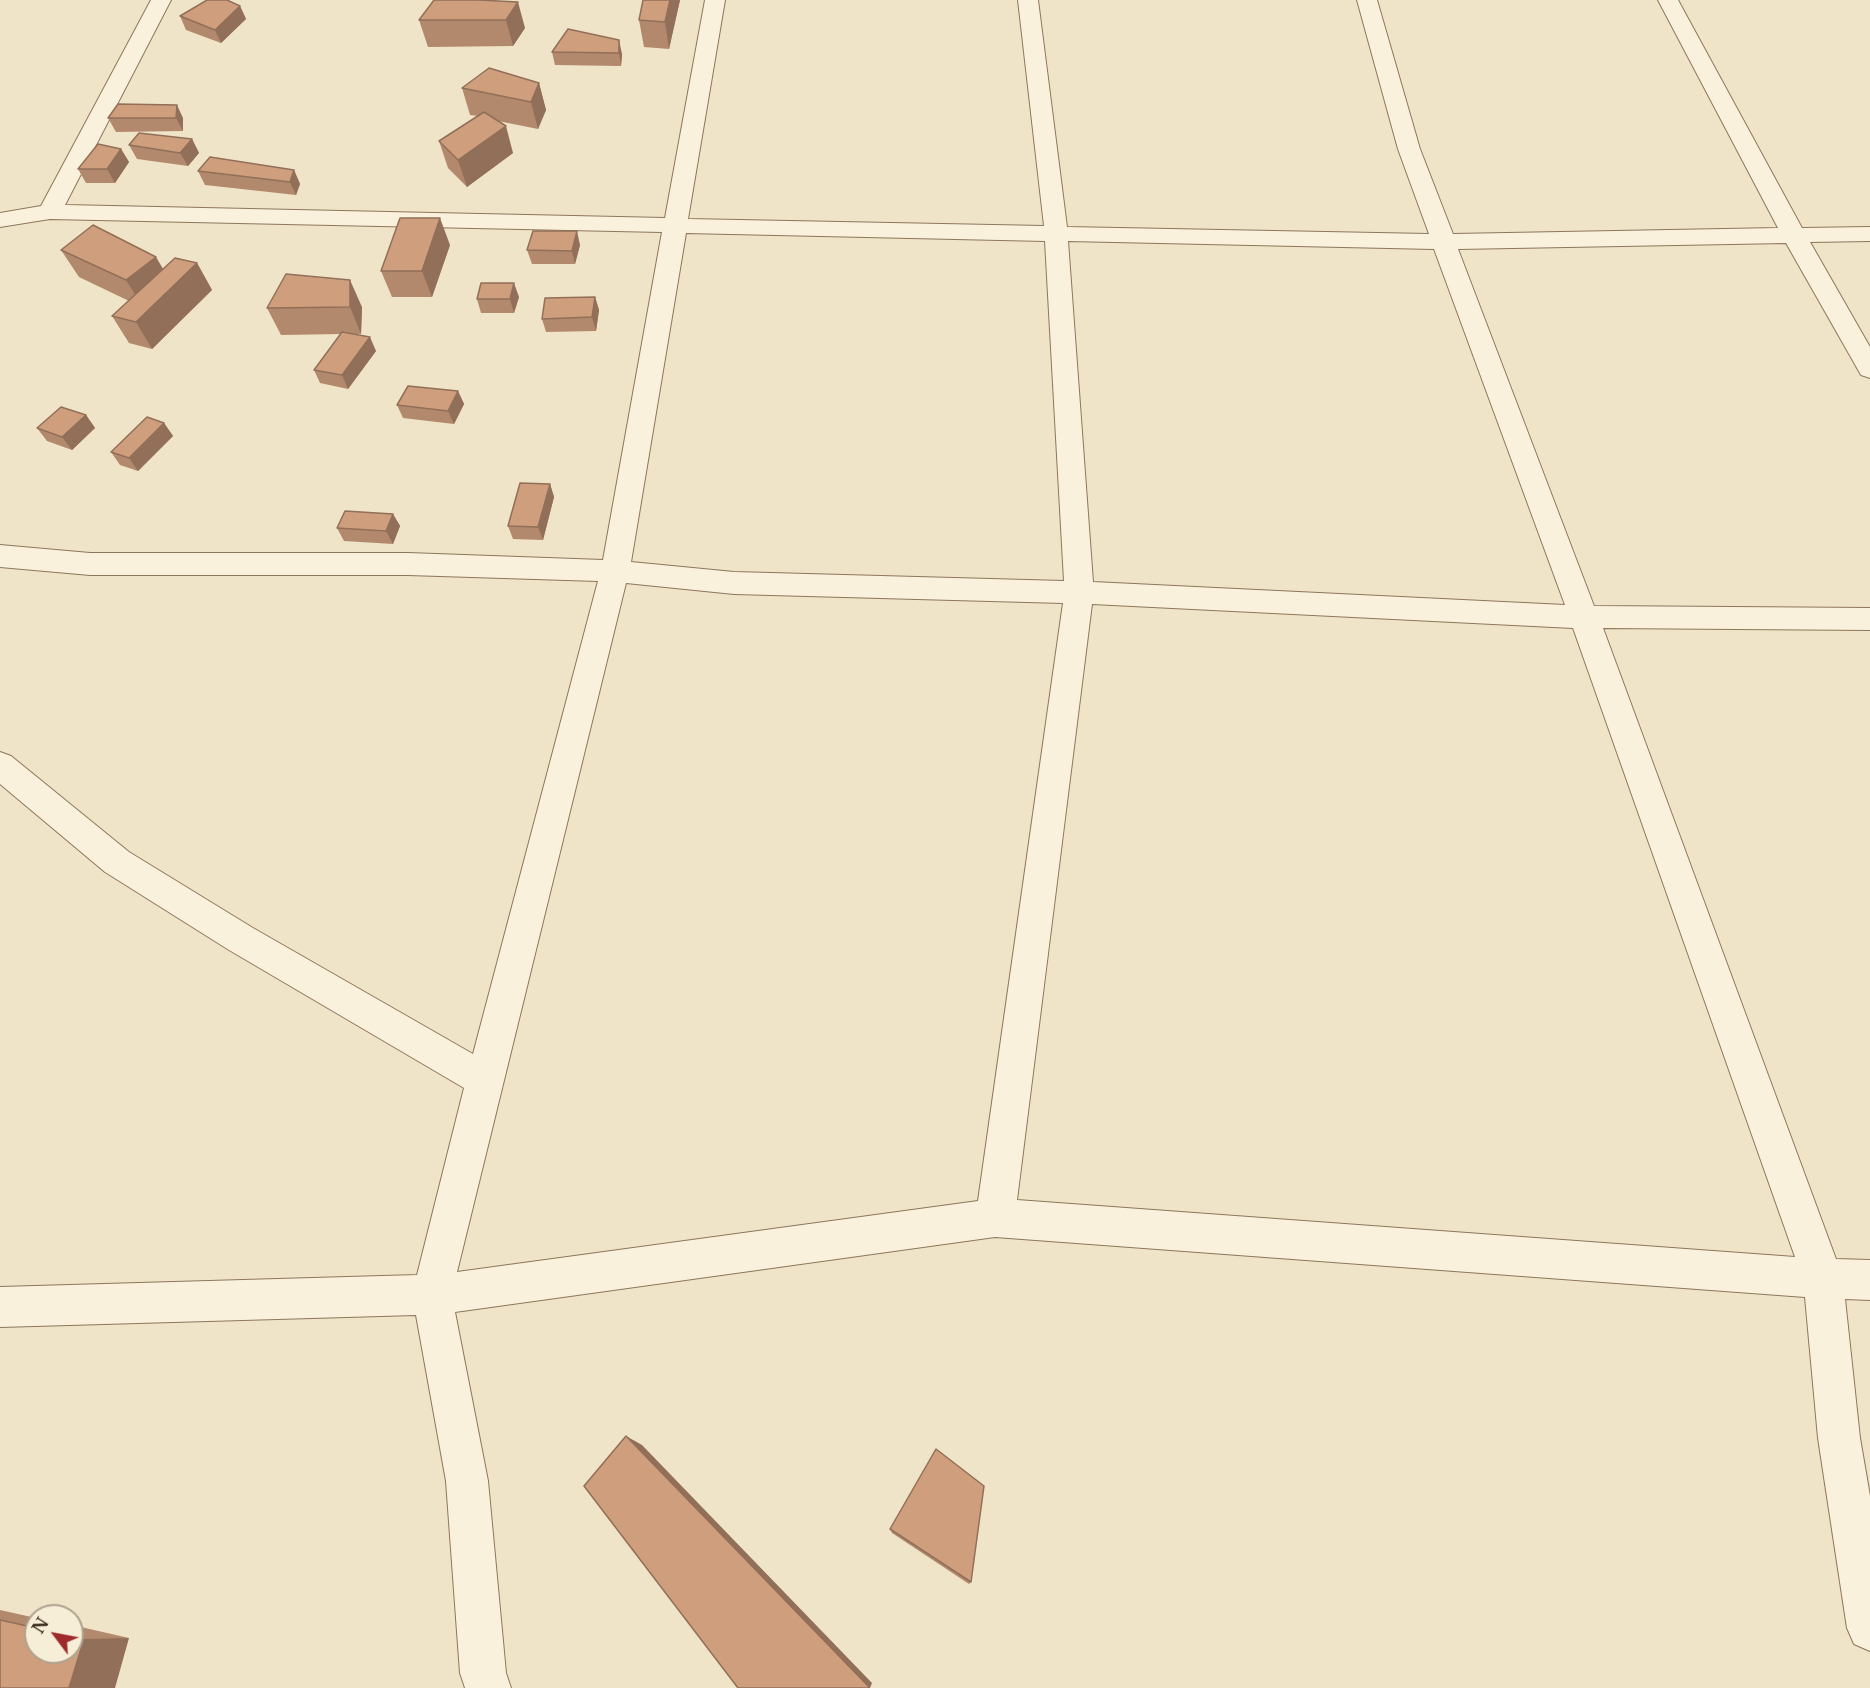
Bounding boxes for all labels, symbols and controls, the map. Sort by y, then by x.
north arrow [24,1604,84,1664]
text: N [28,1614,53,1637]

